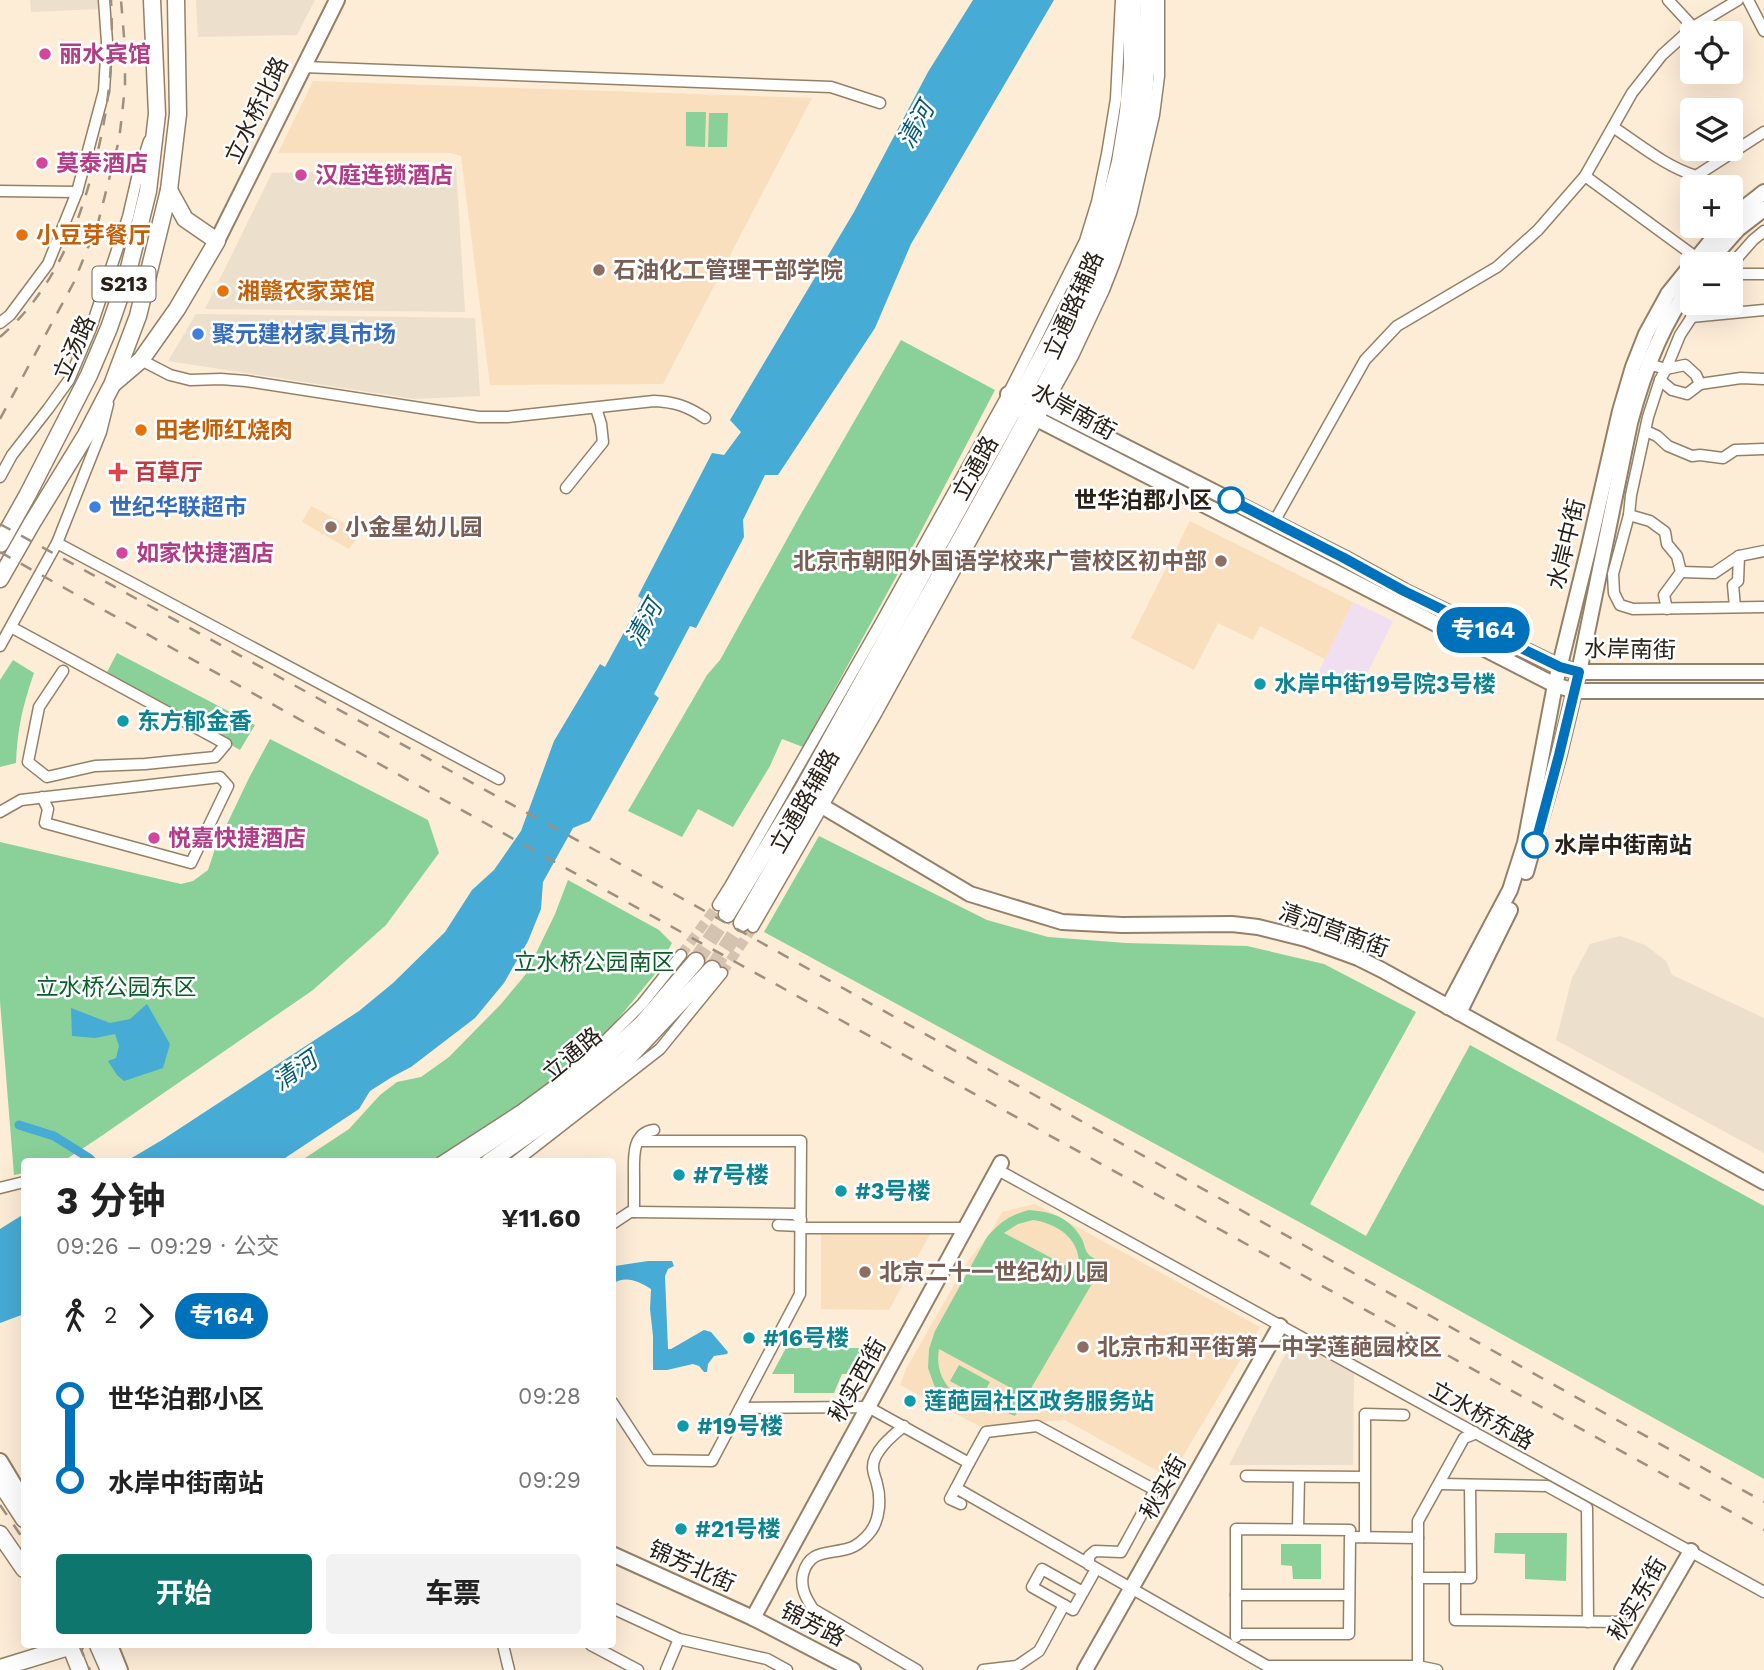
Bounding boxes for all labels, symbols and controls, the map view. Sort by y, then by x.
map controls [1680,21,1743,315]
button: locate [1680,21,1743,84]
place label: 丽水宾馆 [59,41,151,68]
marker: 丽水宾馆 [37,46,53,62]
street label: 立水桥北路 [219,53,294,168]
water label: 清河 [892,94,942,153]
button: layers [1680,98,1743,161]
place label: 莫泰酒店 [56,150,148,177]
marker: 莫泰酒店 [34,155,50,171]
place label: 汉庭连锁酒店 [315,162,453,189]
marker: 汉庭连锁酒店 [293,167,309,183]
button: + [1680,175,1743,238]
place label: 小豆芽餐厅 [36,222,151,249]
marker: 小豆芽餐厅 [14,227,30,243]
street label: 立通路辅路 [1038,247,1109,363]
button: − [1680,252,1743,315]
place label: 石油化工管理干部学院 [613,257,843,284]
marker: 石油化工管理干部学院 [591,262,607,278]
road number: S213 [92,266,156,302]
place label: 湘赣农家菜馆 [237,278,375,305]
marker: 湘赣农家菜馆 [215,283,231,299]
street label: 立汤路 [48,311,101,385]
place label: 聚元建材家具市场 [212,321,396,348]
marker: 聚元建材家具市场 [190,326,206,342]
street label: 水岸南街 [1027,377,1121,446]
place label: 田老师红烧肉 [155,417,293,444]
marker: 田老师红烧肉 [133,422,149,438]
street label: 立通路 [947,432,1004,505]
place label: 百草厅 [134,459,203,486]
marker: 百草厅 [108,462,128,482]
place label: 世华泊郡小区 [1074,487,1212,514]
marker: 世华泊郡小区 [1218,487,1244,513]
place label: 世纪华联超市 [109,494,247,521]
street label: 水岸中街 [1542,496,1591,592]
marker: 世纪华联超市 [87,499,103,515]
place label: 小金星幼儿园 [345,514,483,541]
marker: 小金星幼儿园 [323,519,339,535]
place label: 如家快捷酒店 [136,540,274,567]
marker: 如家快捷酒店 [114,545,130,561]
place label: 北京市朝阳外国语学校来广营校区初中部 [793,548,1207,575]
marker: 北京市朝阳外国语学校来广营校区初中部 [1213,553,1229,569]
water label: 清河 [620,592,670,651]
line badge: 专164 [1434,607,1532,653]
text: 专164 [1451,616,1515,644]
street label: 水岸南街 [1584,635,1676,664]
place label: 水岸中街19号院3号楼 [1274,671,1496,698]
marker: 水岸中街19号院3号楼 [1252,676,1268,692]
place label: 东方郁金香 [137,708,252,735]
marker: 东方郁金香 [115,713,131,729]
street label: 立通路辅路 [764,745,845,858]
place label: 悦嘉快捷酒店 [168,825,306,852]
marker: 悦嘉快捷酒店 [146,830,162,846]
marker: 水岸中街南站 [1522,832,1548,858]
place label: 水岸中街南站 [1554,832,1692,859]
street label: 清河营南街 [1275,898,1392,963]
park label: 立水桥公园南区 [514,949,675,976]
park label: 立水桥公园东区 [36,974,197,1001]
street label: 立通路 [537,1022,607,1087]
water label: 清河 [267,1043,326,1096]
place label: #7号楼 [693,1162,769,1189]
marker: #7号楼 [671,1167,687,1183]
place label: #3号楼 [855,1178,930,1205]
text: 3 分钟 [56,1179,165,1223]
marker: #3号楼 [833,1183,849,1199]
text: ¥11.60 [501,1203,581,1233]
text: 09:26 – 09:29 · 公交 [56,1233,279,1260]
place label: 北京二十一世纪幼儿园 [879,1259,1109,1286]
marker: 北京二十一世纪幼儿园 [857,1264,873,1280]
icon: walk [56,1297,94,1335]
icon: forward [127,1297,165,1335]
text: 2 [104,1302,117,1329]
text: 专164 [189,1302,254,1330]
place label: #16号楼 [763,1325,849,1352]
marker: #16号楼 [741,1330,757,1346]
street label: 秋实西街 [823,1333,892,1427]
place label: 北京市和平街第一中学莲葩园校区 [1097,1334,1442,1361]
marker: 北京市和平街第一中学莲葩园校区 [1075,1339,1091,1355]
street label: 立水桥东路 [1425,1376,1539,1455]
text: 09:28 [518,1383,581,1410]
text: 世华泊郡小区 [108,1384,264,1414]
place label: 莲葩园社区政务服务站 [924,1388,1154,1415]
marker: 莲葩园社区政务服务站 [902,1393,918,1409]
place label: #19号楼 [697,1413,783,1440]
marker: #19号楼 [675,1418,691,1434]
street label: 秋实街 [1135,1451,1192,1524]
text: 09:29 [518,1467,581,1494]
text: 水岸中街南站 [108,1468,264,1498]
place label: #21号楼 [695,1516,780,1543]
marker: #21号楼 [673,1521,689,1537]
street label: 锦芳北街 [644,1535,739,1597]
street label: 秋实东街 [1603,1553,1672,1646]
button: 开始 [56,1554,312,1634]
button: 车票 [326,1554,581,1634]
street label: 锦芳路 [776,1597,850,1652]

